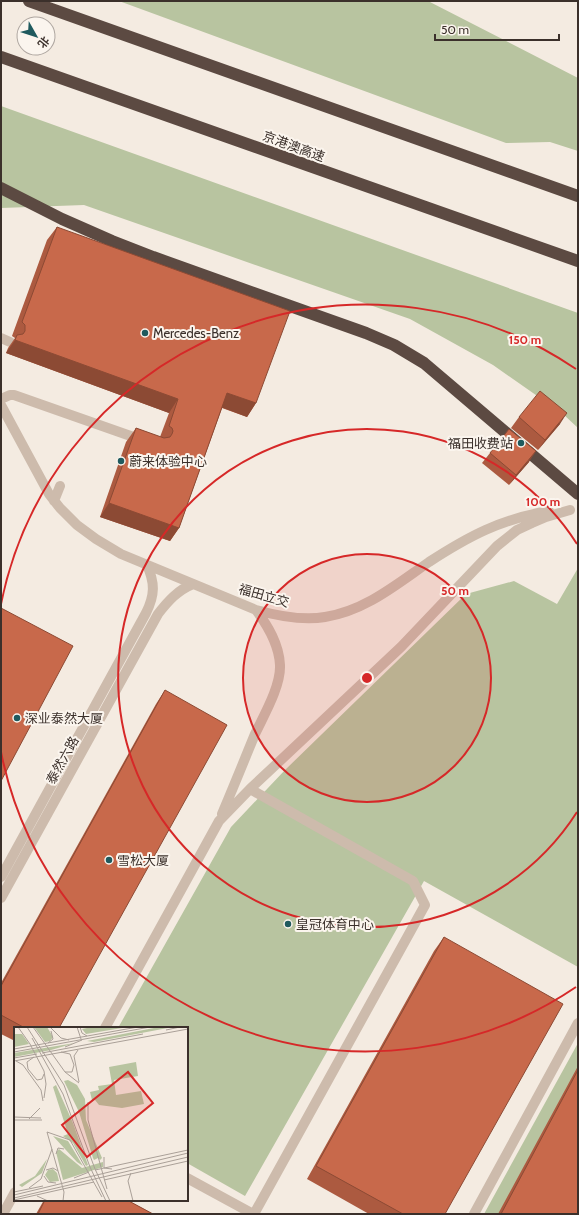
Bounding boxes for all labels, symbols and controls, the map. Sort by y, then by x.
north arrow [16,16,56,56]
scale bar [435,16,559,42]
text: 50 m [441,22,469,37]
text: 北 [35,34,53,51]
street label: 京港澳高速 [261,127,327,165]
place label: Mercedes-Benz [153,325,239,341]
marker: Mercedes-Benz [140,328,150,338]
text: 150 m [509,332,541,347]
place label: 福田收费站 [448,435,513,451]
marker: 福田收费站 [516,438,526,448]
place label: 蔚来体验中心 [129,453,207,469]
marker: 蔚来体验中心 [116,456,126,466]
text: 100 m [526,494,560,509]
street label: 福田立交 [237,580,291,610]
text: 50 m [441,583,469,598]
centre of rings [360,671,374,685]
place label: 深业泰然大厦 [25,710,103,726]
marker: 深业泰然大厦 [12,713,22,723]
street label: 泰然六路 [42,733,82,787]
place label: 雪松大厦 [117,852,169,868]
marker: 雪松大厦 [104,855,114,865]
place label: 皇冠体育中心 [296,916,374,932]
marker: 皇冠体育中心 [283,919,293,929]
inset map [14,1027,188,1201]

